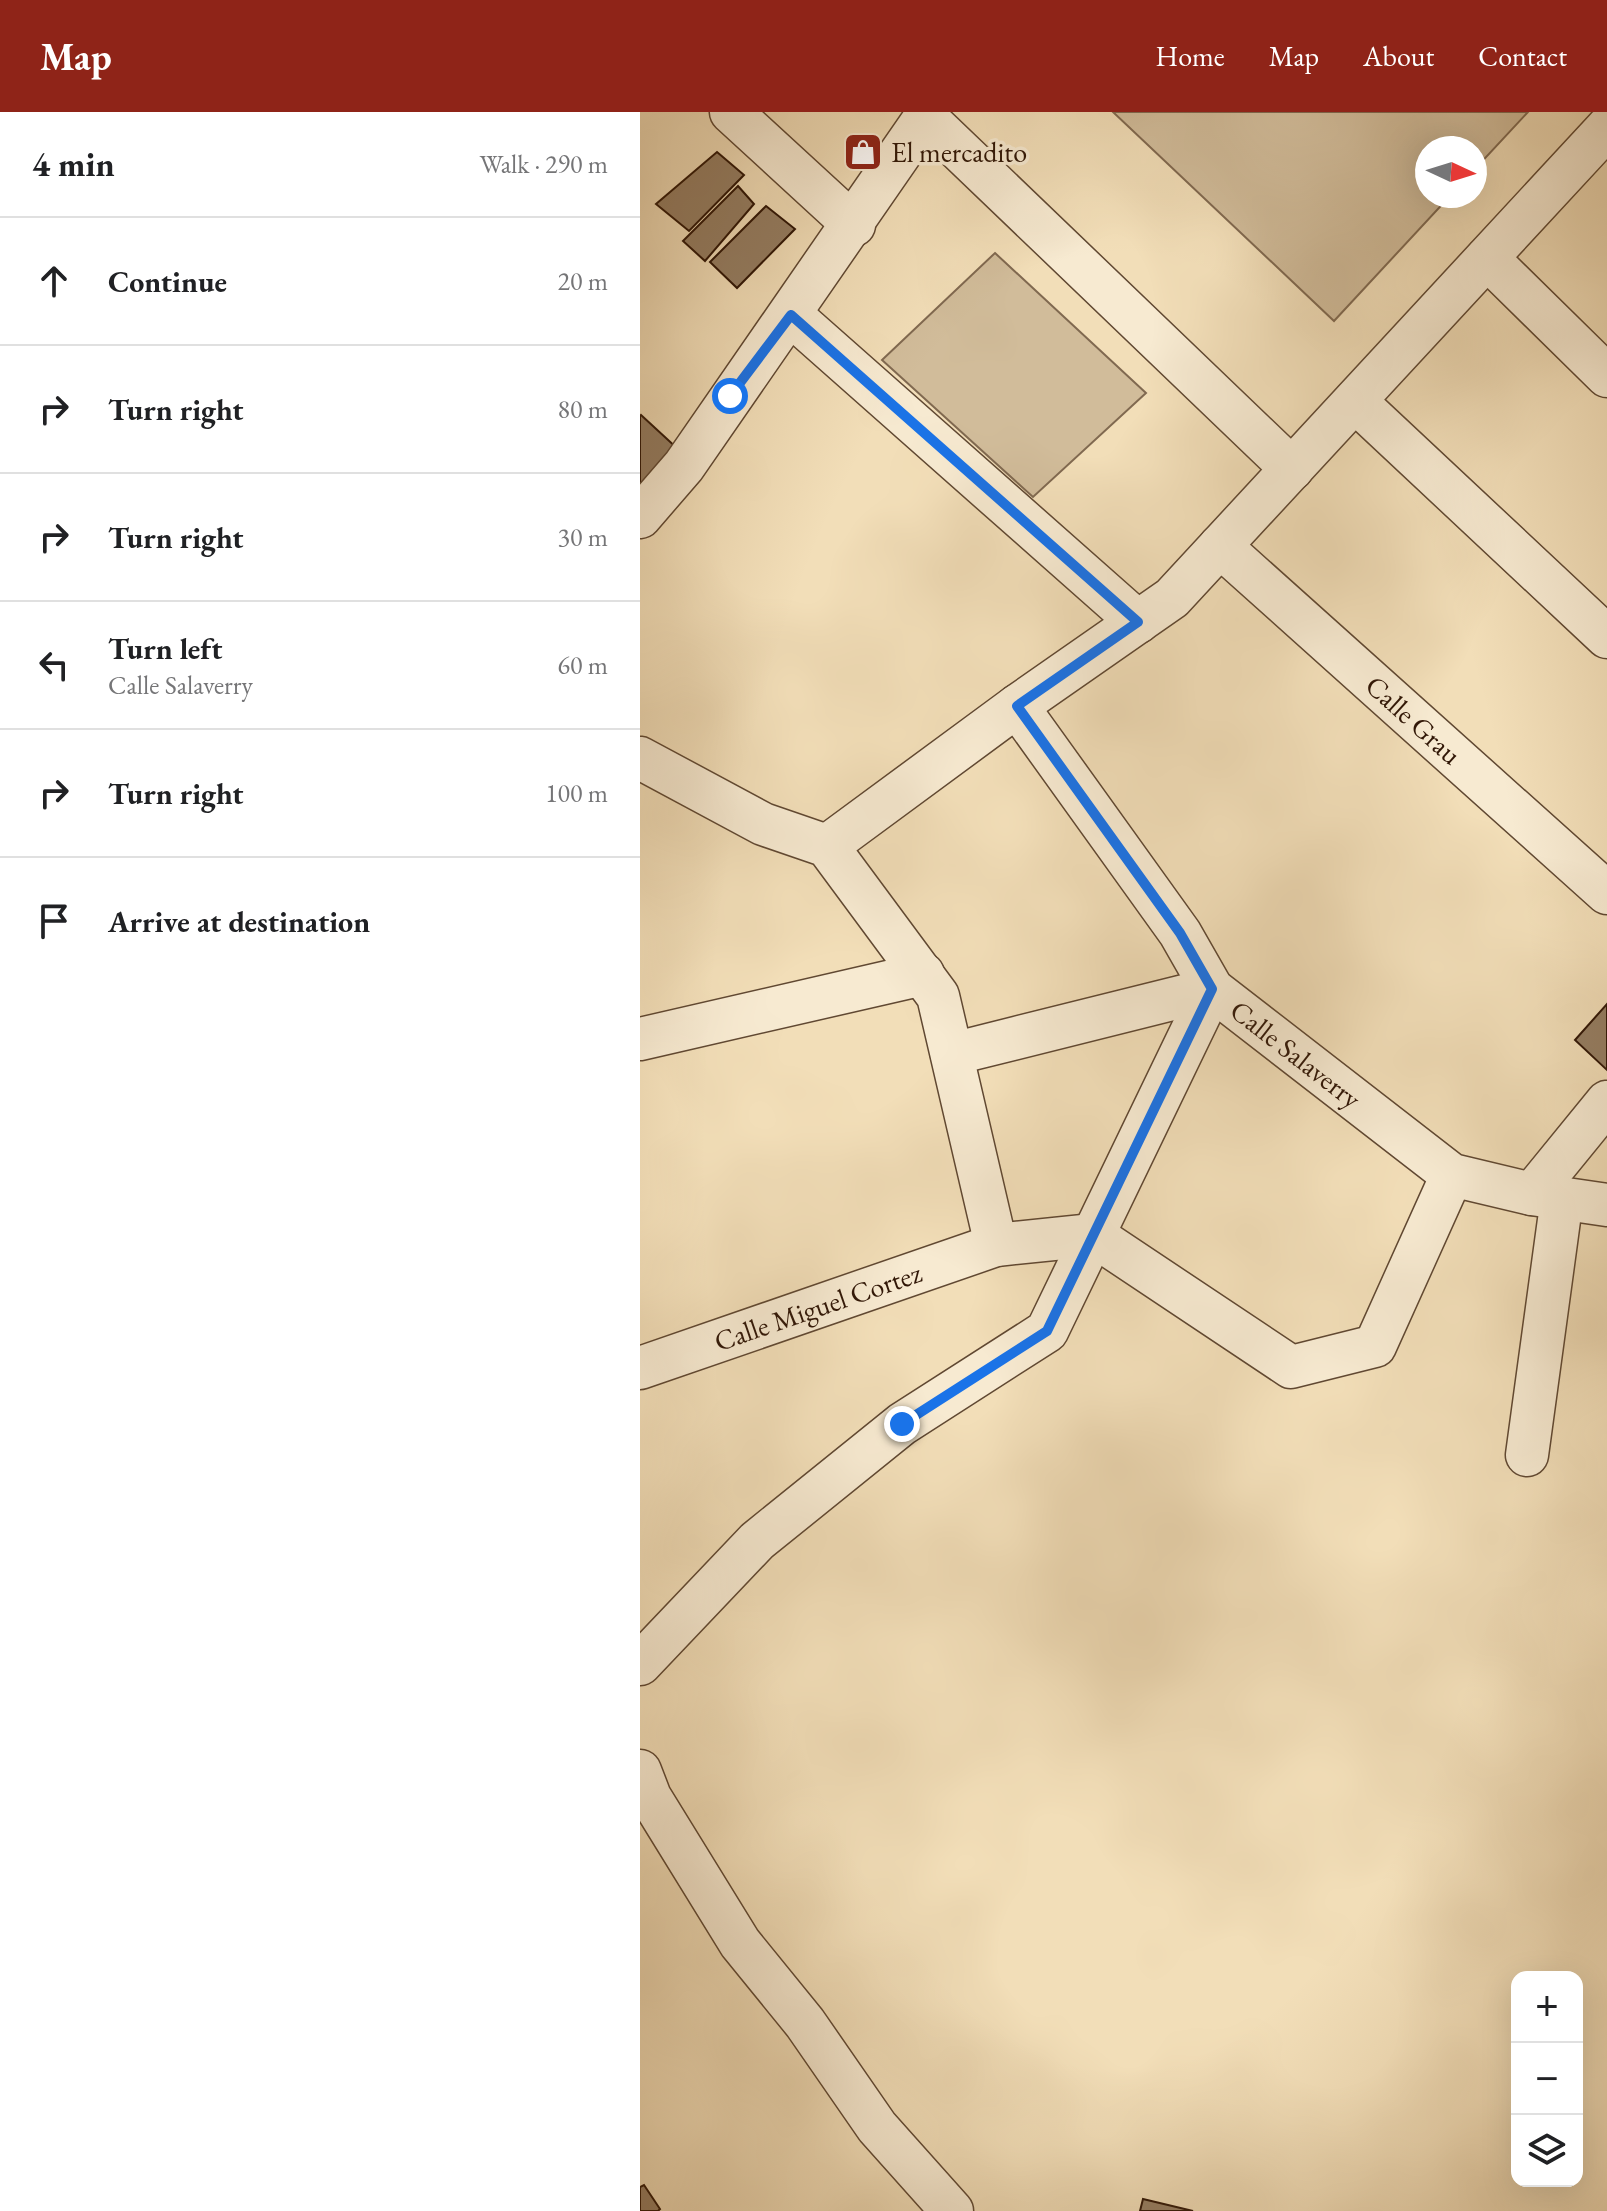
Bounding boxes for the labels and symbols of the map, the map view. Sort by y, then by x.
shop icon: El mercadito [842,131,884,173]
place label: El mercadito [891,134,1027,170]
north arrow [1415,136,1487,208]
route start [712,378,748,414]
street label: Calle Grau [1358,667,1469,772]
street label: Calle Salaverry [1223,992,1369,1116]
street label: Calle Miguel Cortez [709,1254,926,1359]
route end [884,1406,920,1442]

